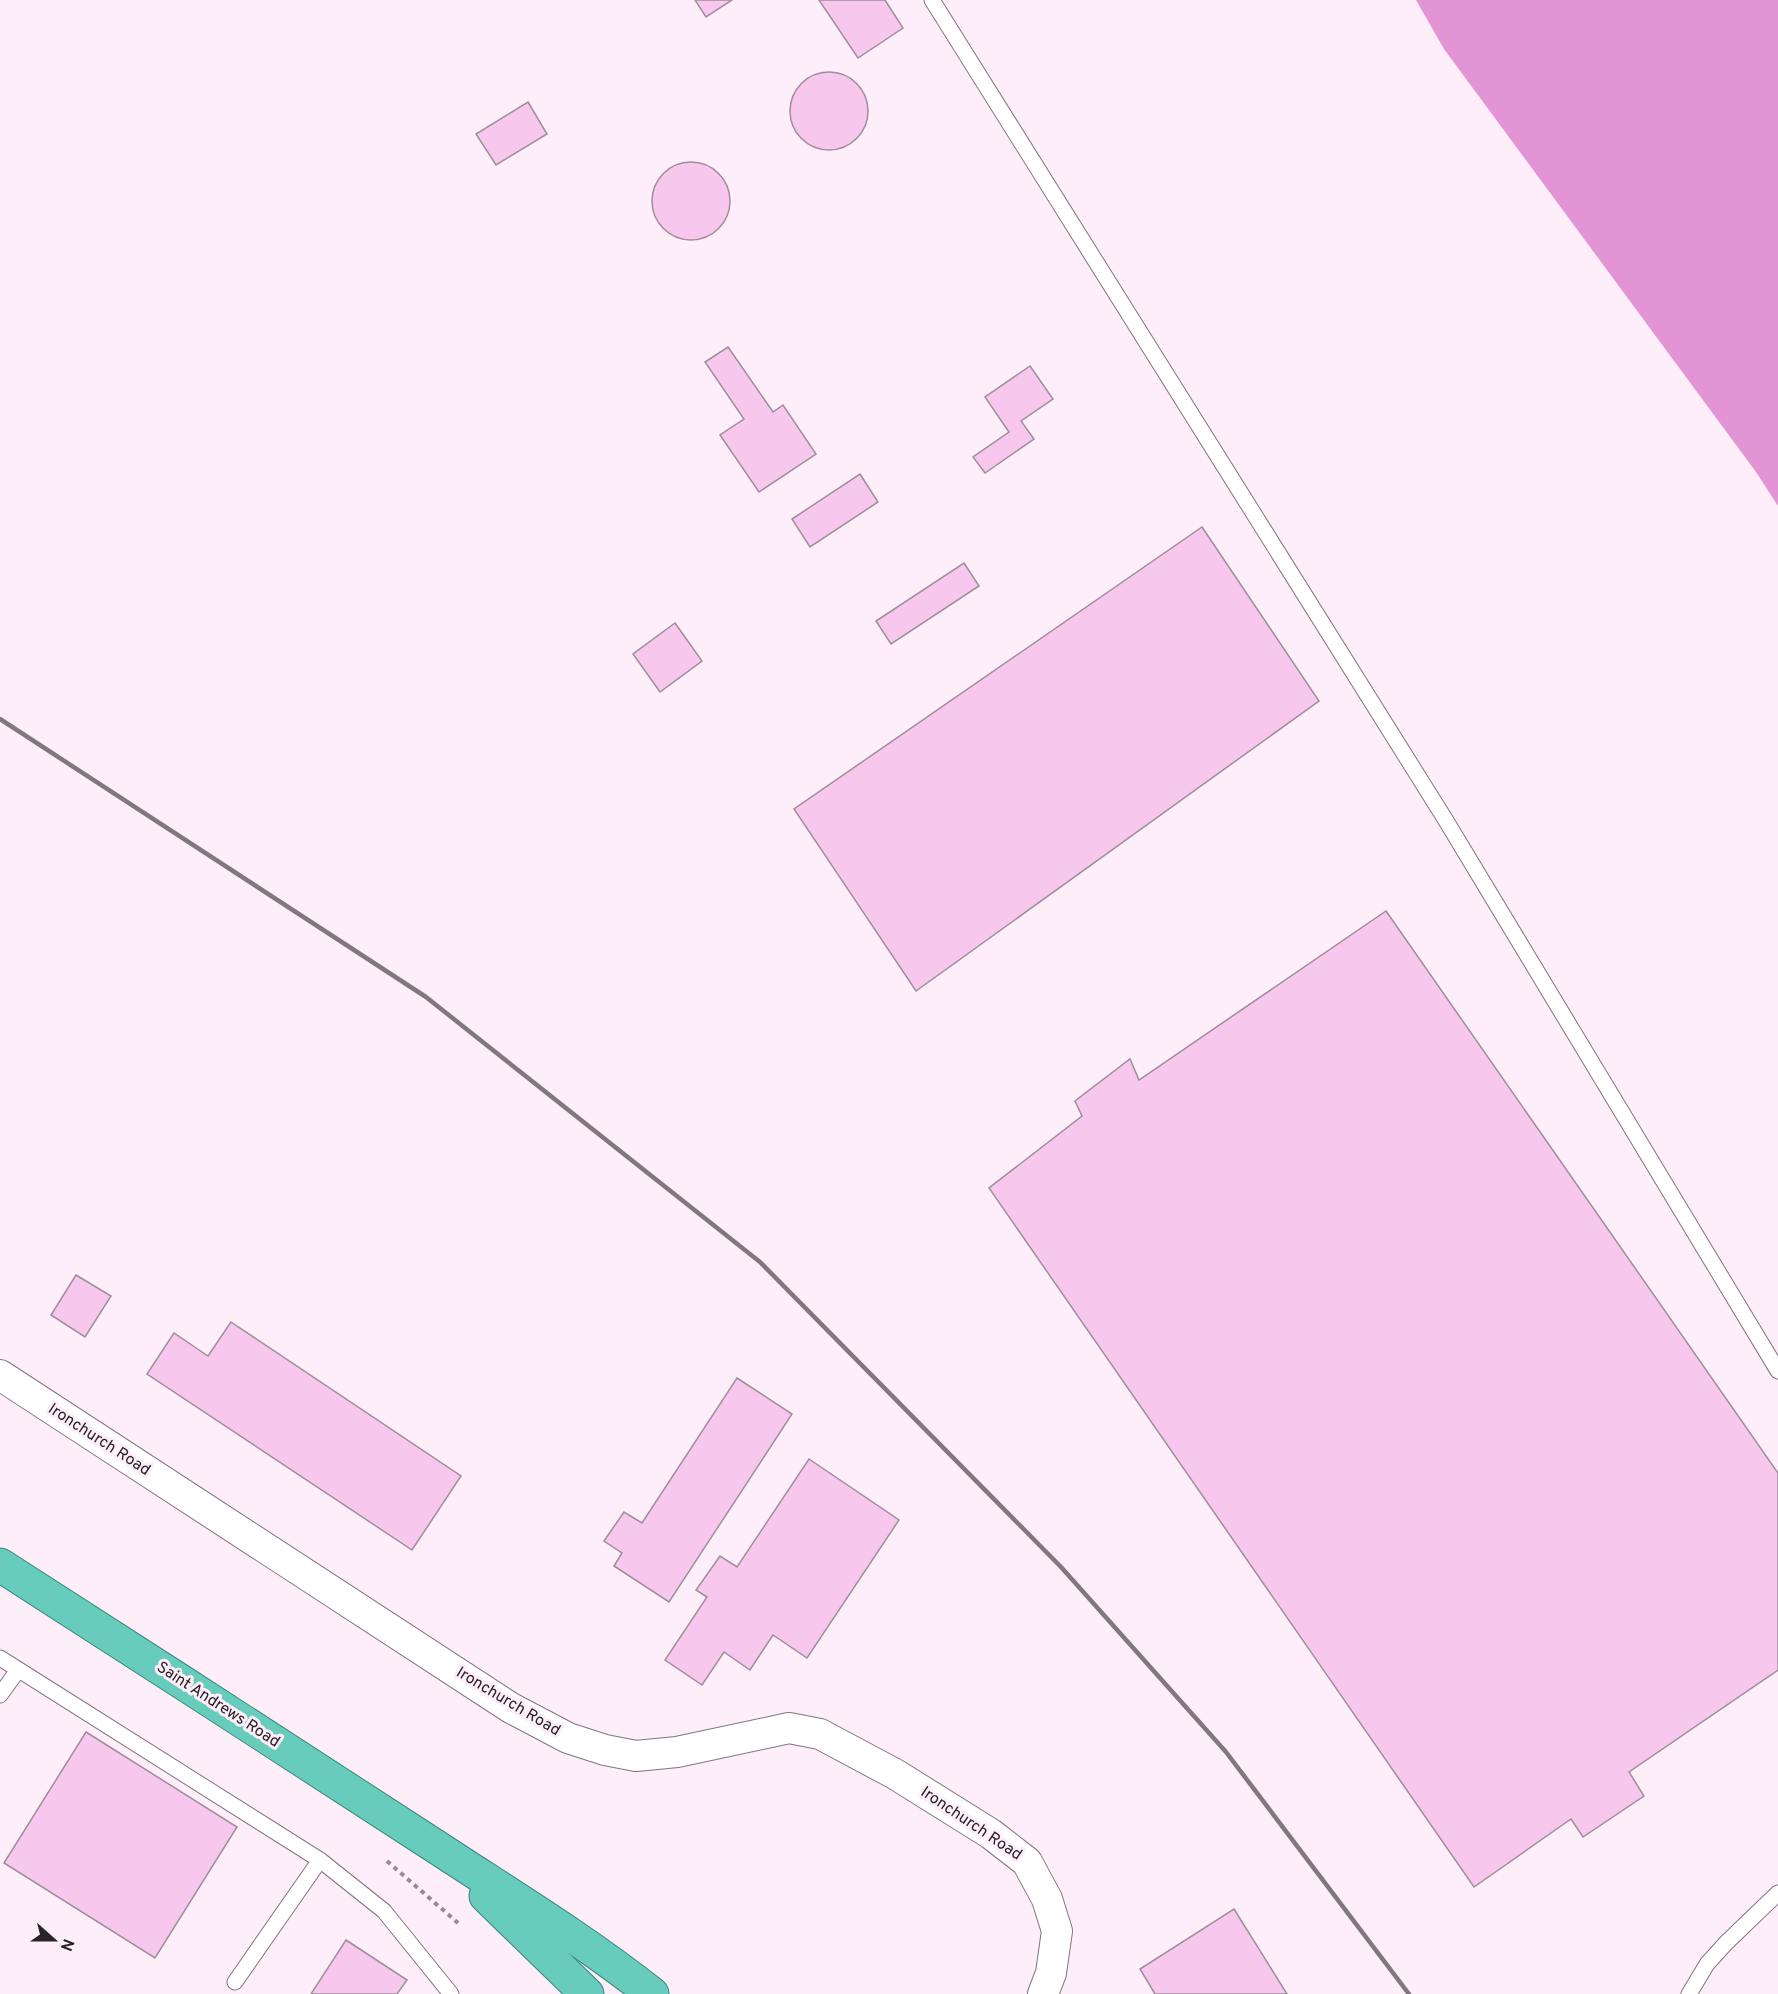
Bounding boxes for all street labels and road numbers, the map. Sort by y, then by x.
street label: Ironchurch Road [44,1399,154,1481]
street label: Saint Andrews Road [153,1658,283,1752]
street label: Ironchurch Road [452,1663,564,1741]
street label: Ironchurch Road [916,1783,1026,1865]

